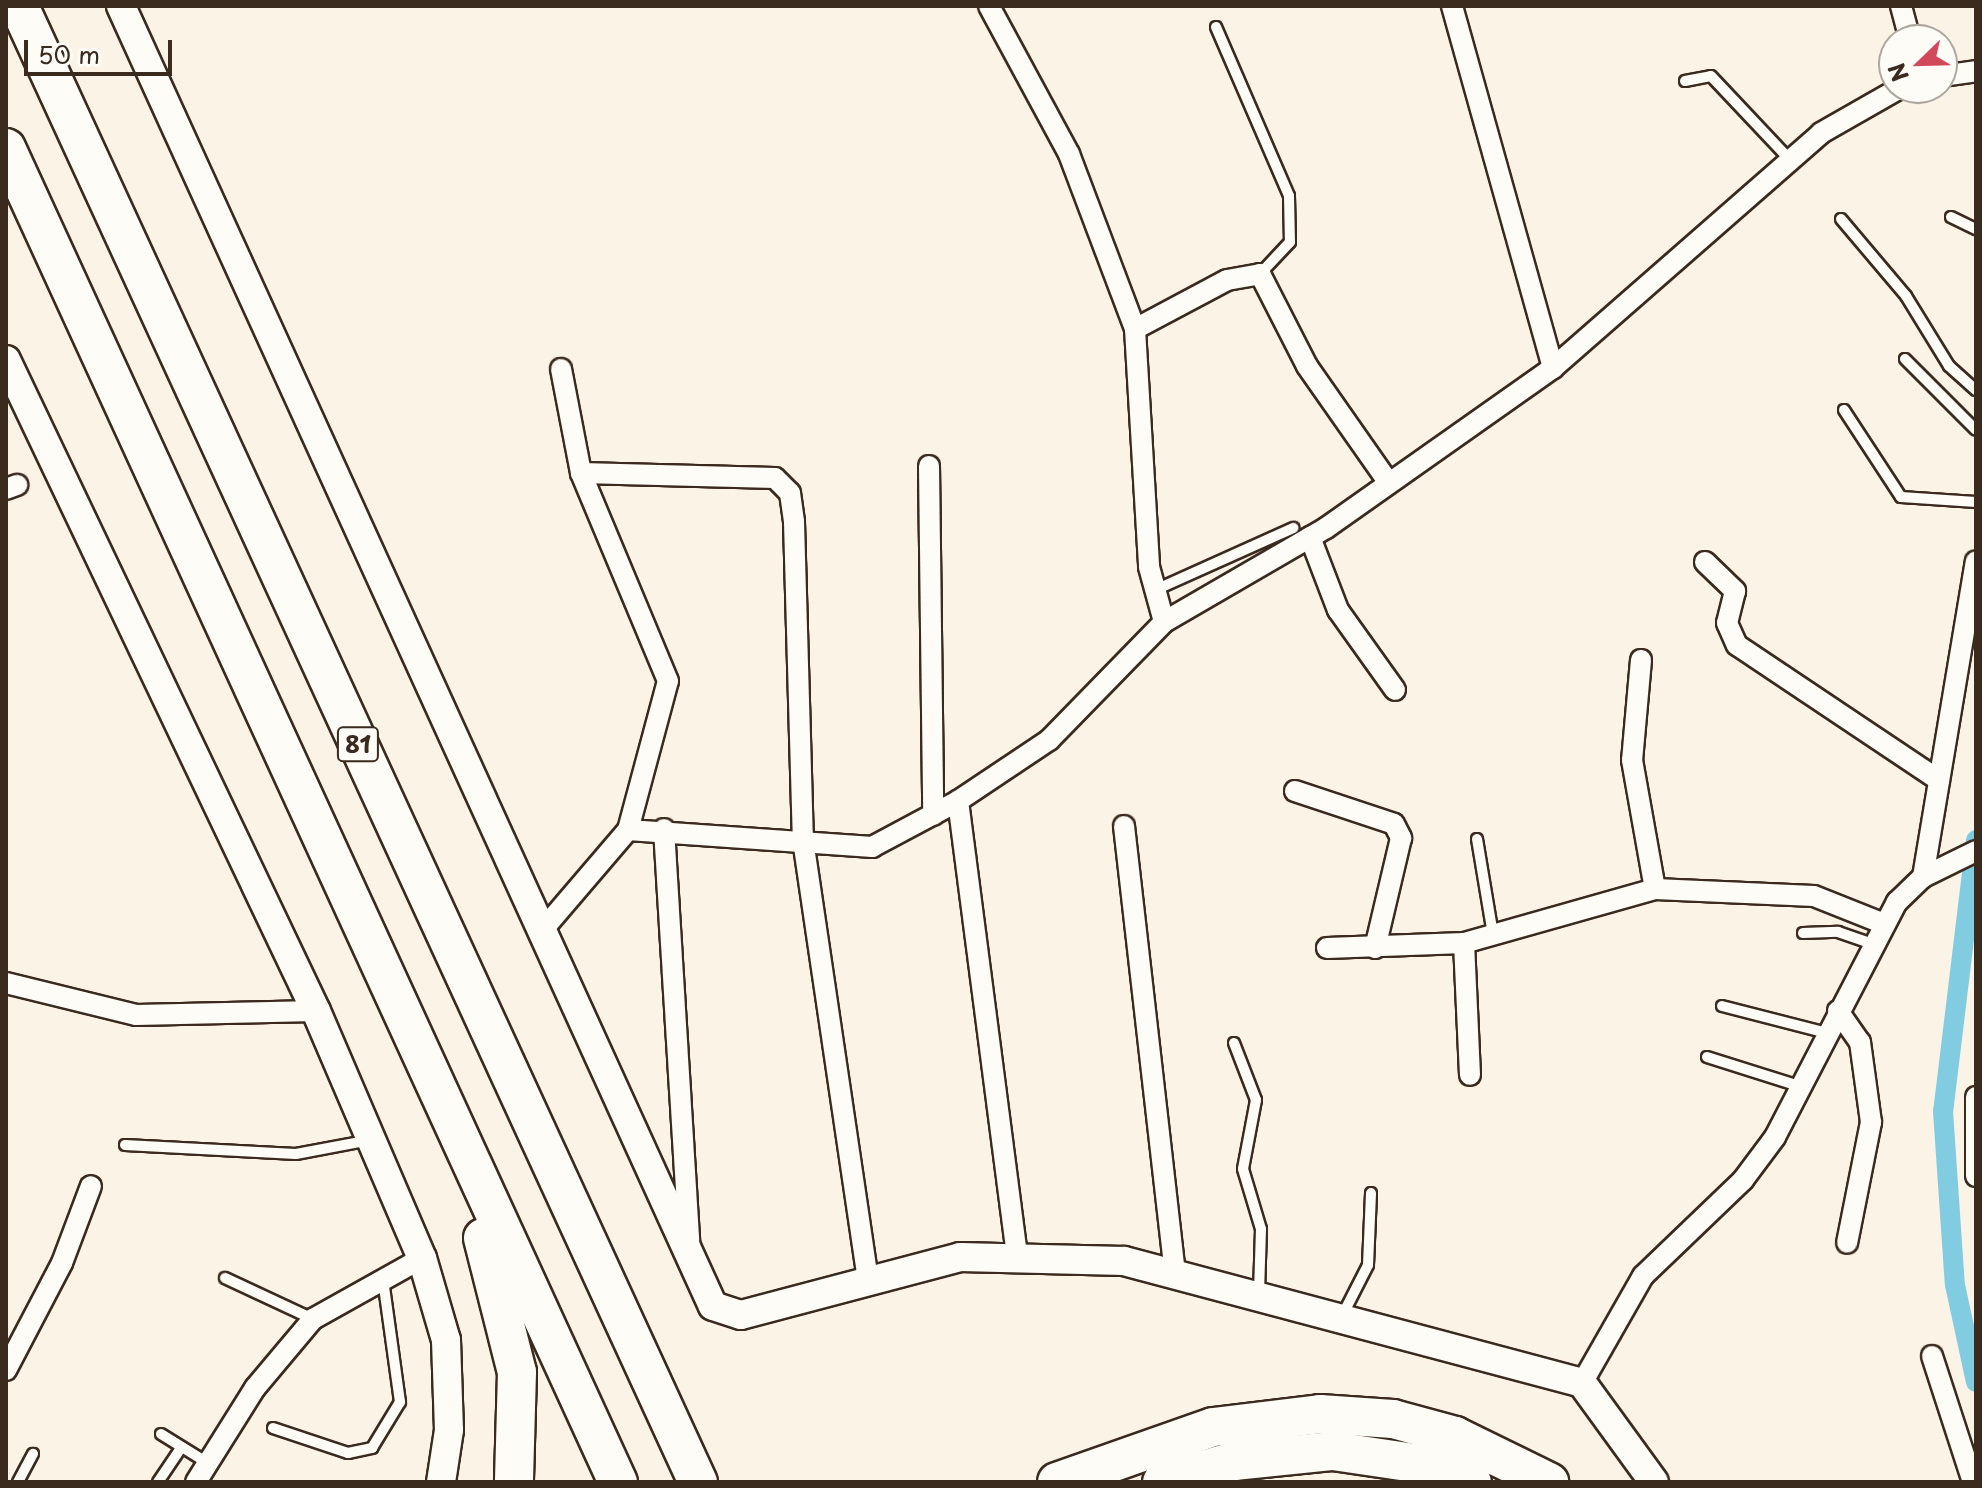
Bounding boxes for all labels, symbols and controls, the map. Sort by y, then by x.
scale bar [28,24,176,74]
north arrow [1878,24,1958,104]
text: 50 m [38,36,100,72]
text: N [1879,58,1916,87]
road number: 81 [336,724,380,764]

